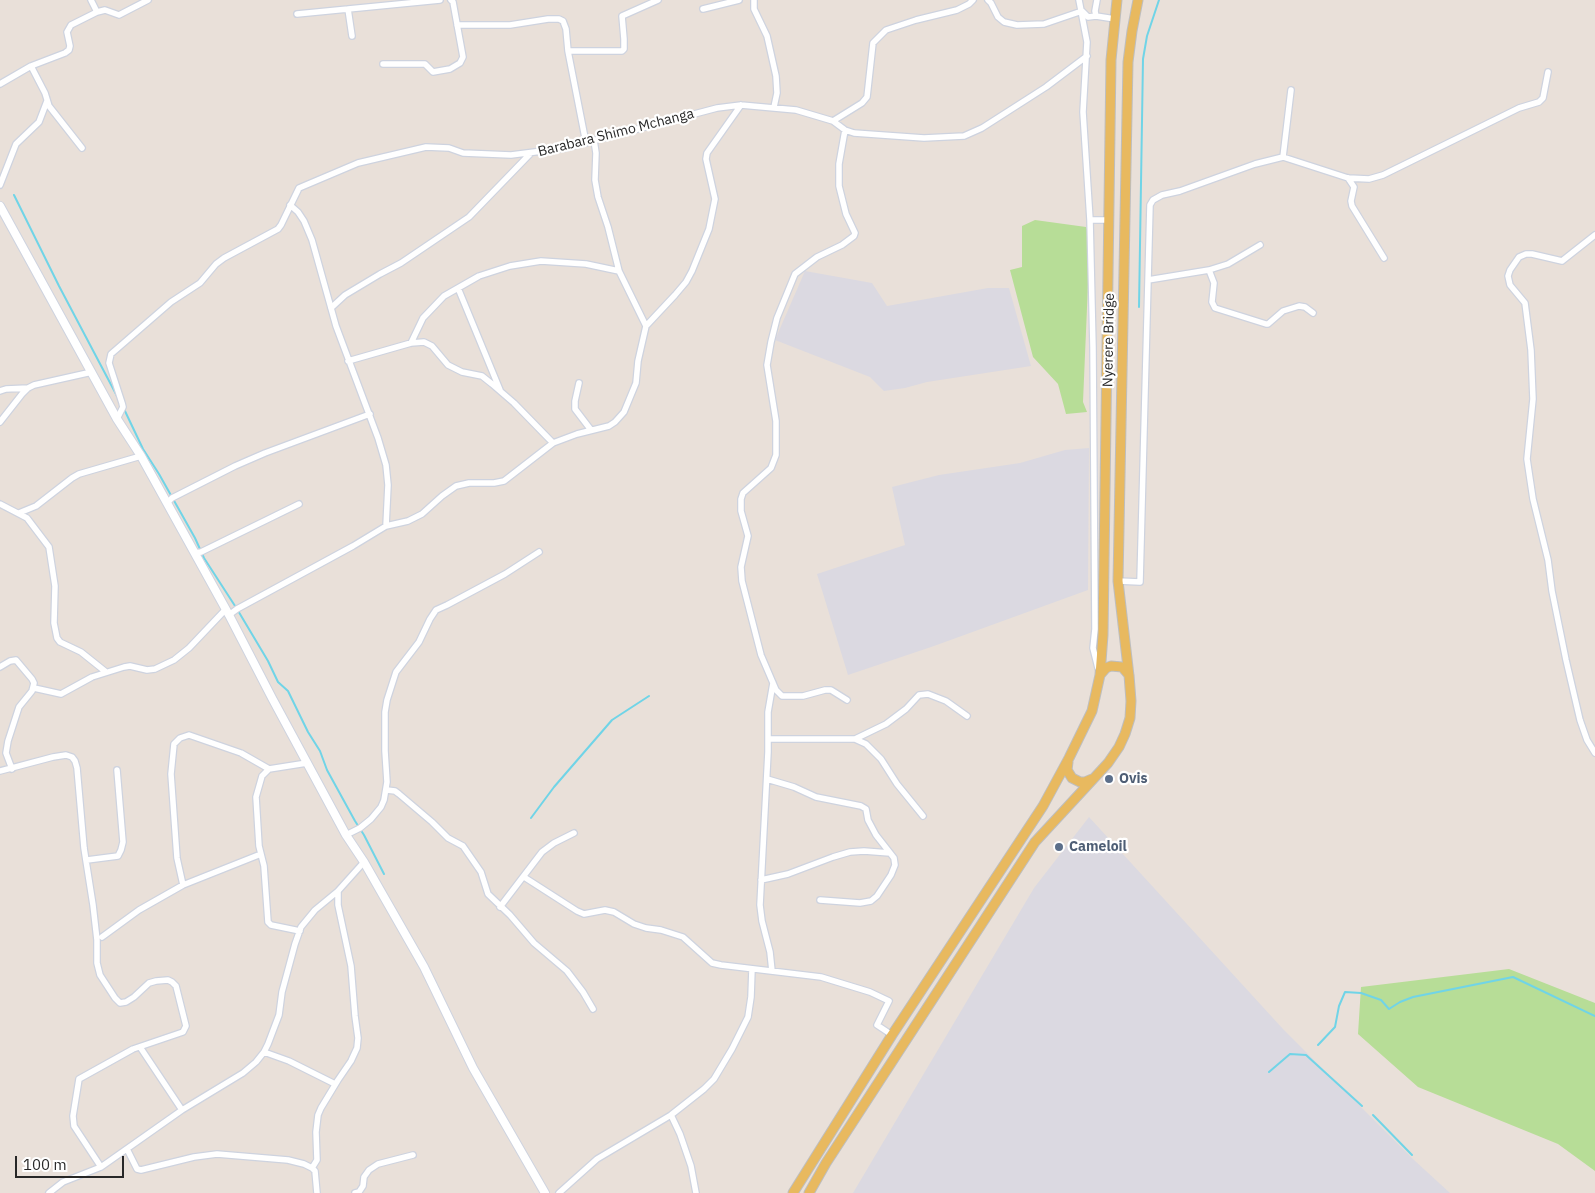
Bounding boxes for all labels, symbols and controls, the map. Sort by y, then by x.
street label: Barabara Shimo Mchanga [536,105,696,161]
street label: Nyerere Bridge [1100,293,1118,387]
place label: Ovis [1119,771,1148,787]
marker: Ovis [1103,773,1115,785]
place label: Cameloil [1069,839,1127,855]
marker: Cameloil [1053,841,1065,853]
scale bar [18,1146,126,1178]
text: 100 m [23,1155,67,1174]

